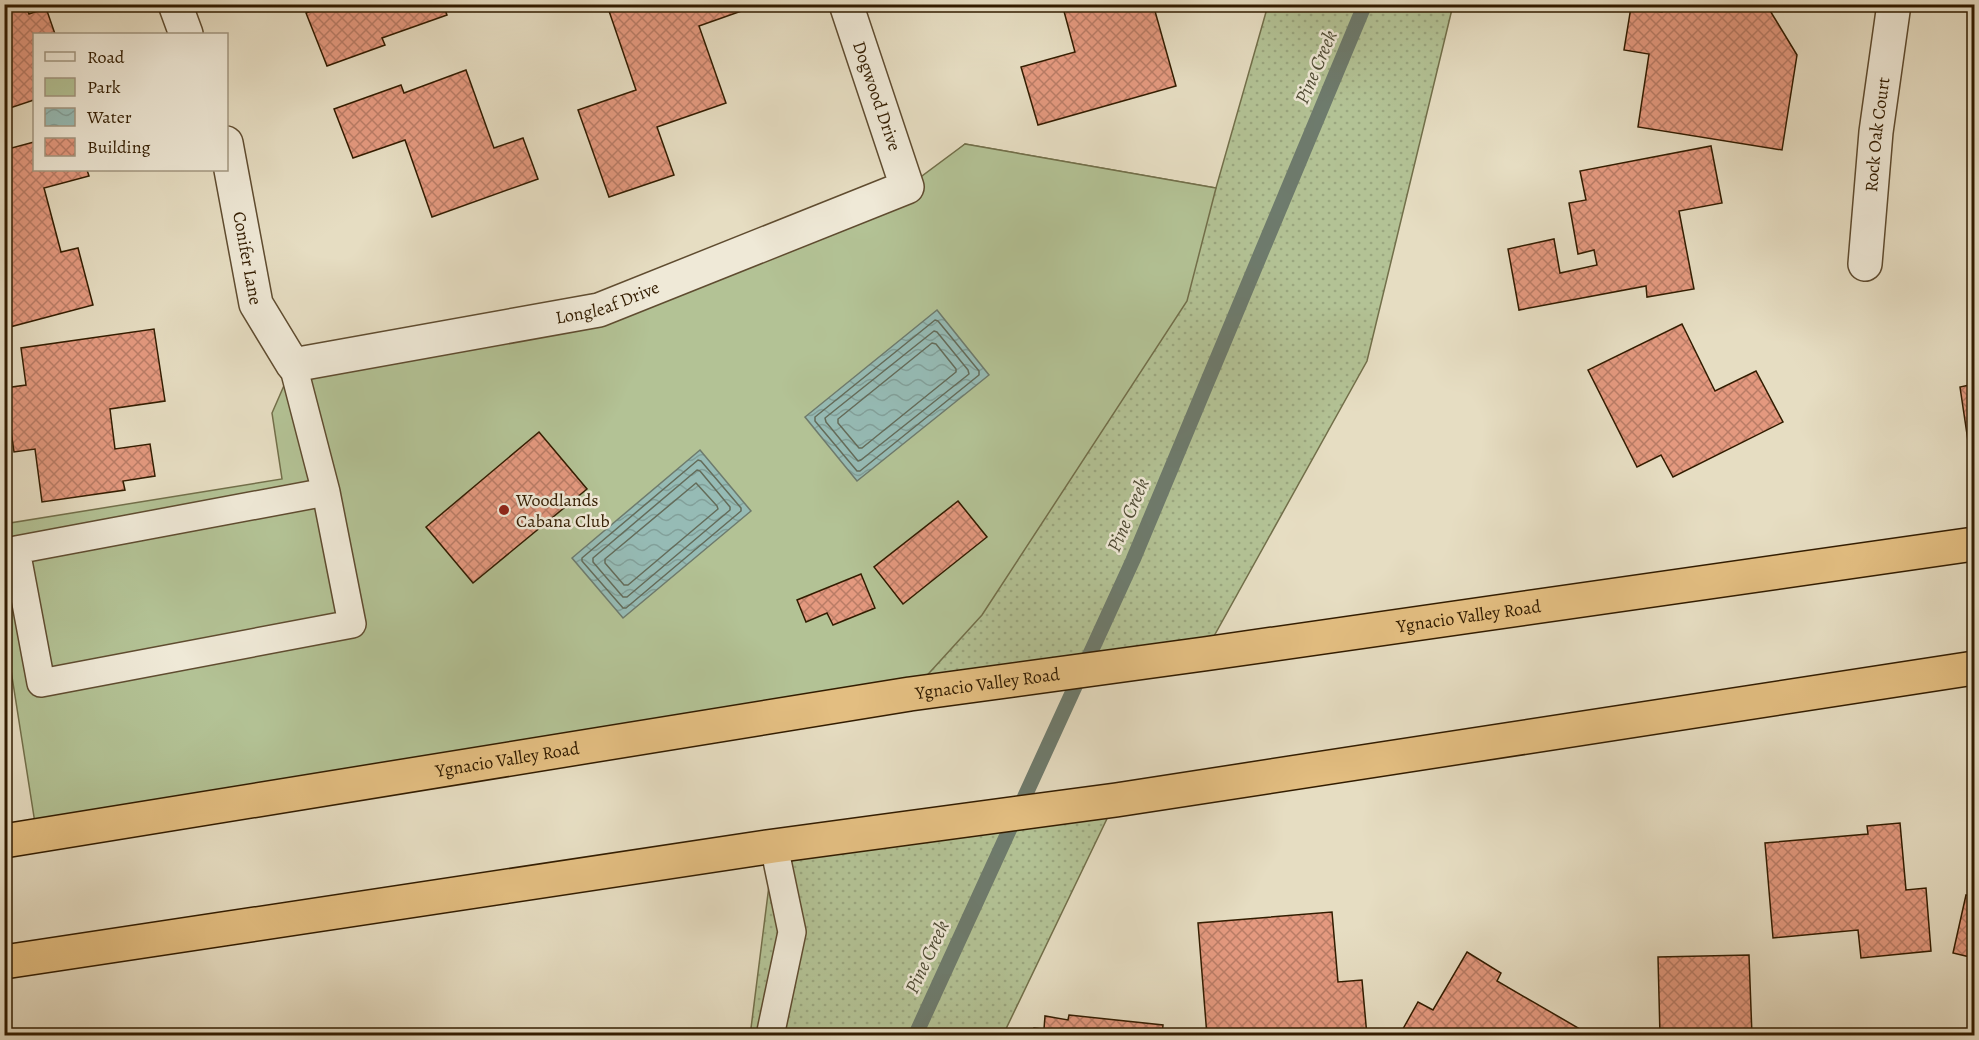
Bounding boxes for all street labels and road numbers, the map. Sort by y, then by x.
street label: Dogwood Drive [847,38,907,154]
street label: Rock Oak Court [1859,76,1896,193]
street label: Conifer Lane [227,209,268,307]
street label: Longleaf Drive [554,275,663,330]
street label: Ygnacio Valley Road [1394,594,1543,638]
street label: Ygnacio Valley Road [913,662,1061,705]
street label: Ygnacio Valley Road [433,736,581,783]

